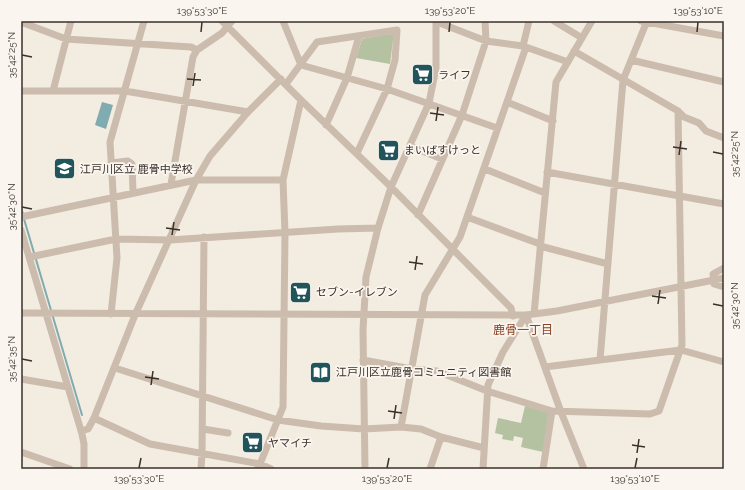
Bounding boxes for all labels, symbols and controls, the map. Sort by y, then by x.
text: 139°53'30"E [177,5,227,16]
text: 139°53'20"E [425,5,475,16]
text: 139°53'10"E [673,5,723,16]
text: 35°42'25"N [6,32,17,78]
supermarket icon: ライフ [409,62,435,88]
place label: ライフ [438,69,471,82]
text: 35°42'25"N [729,131,740,177]
supermarket icon: まいばすけっと [376,137,402,163]
place label: まいばすけっと [404,144,481,157]
school or university icon: 江戸川区立 鹿骨中学校 [51,156,77,182]
place label: 江戸川区立 鹿骨中学校 [80,163,193,176]
text: 35°42'30"N [6,183,17,231]
supermarket icon: セブン-イレブン [288,279,314,305]
text: 35°42'30"N [729,282,740,330]
place label: セブン-イレブン [316,286,398,299]
district label: 鹿骨一丁目 [493,323,553,337]
text: 35°42'35"N [6,336,17,382]
library icon: 江戸川区立鹿骨コミュニティ図書館 [307,359,333,385]
place label: 江戸川区立鹿骨コミュニティ図書館 [336,366,511,379]
supermarket icon: ヤマイチ [239,430,265,456]
place label: ヤマイチ [268,437,312,450]
text: 139°53'30"E [114,473,164,484]
text: 139°53'20"E [362,473,412,484]
text: 139°53'10"E [610,473,660,484]

